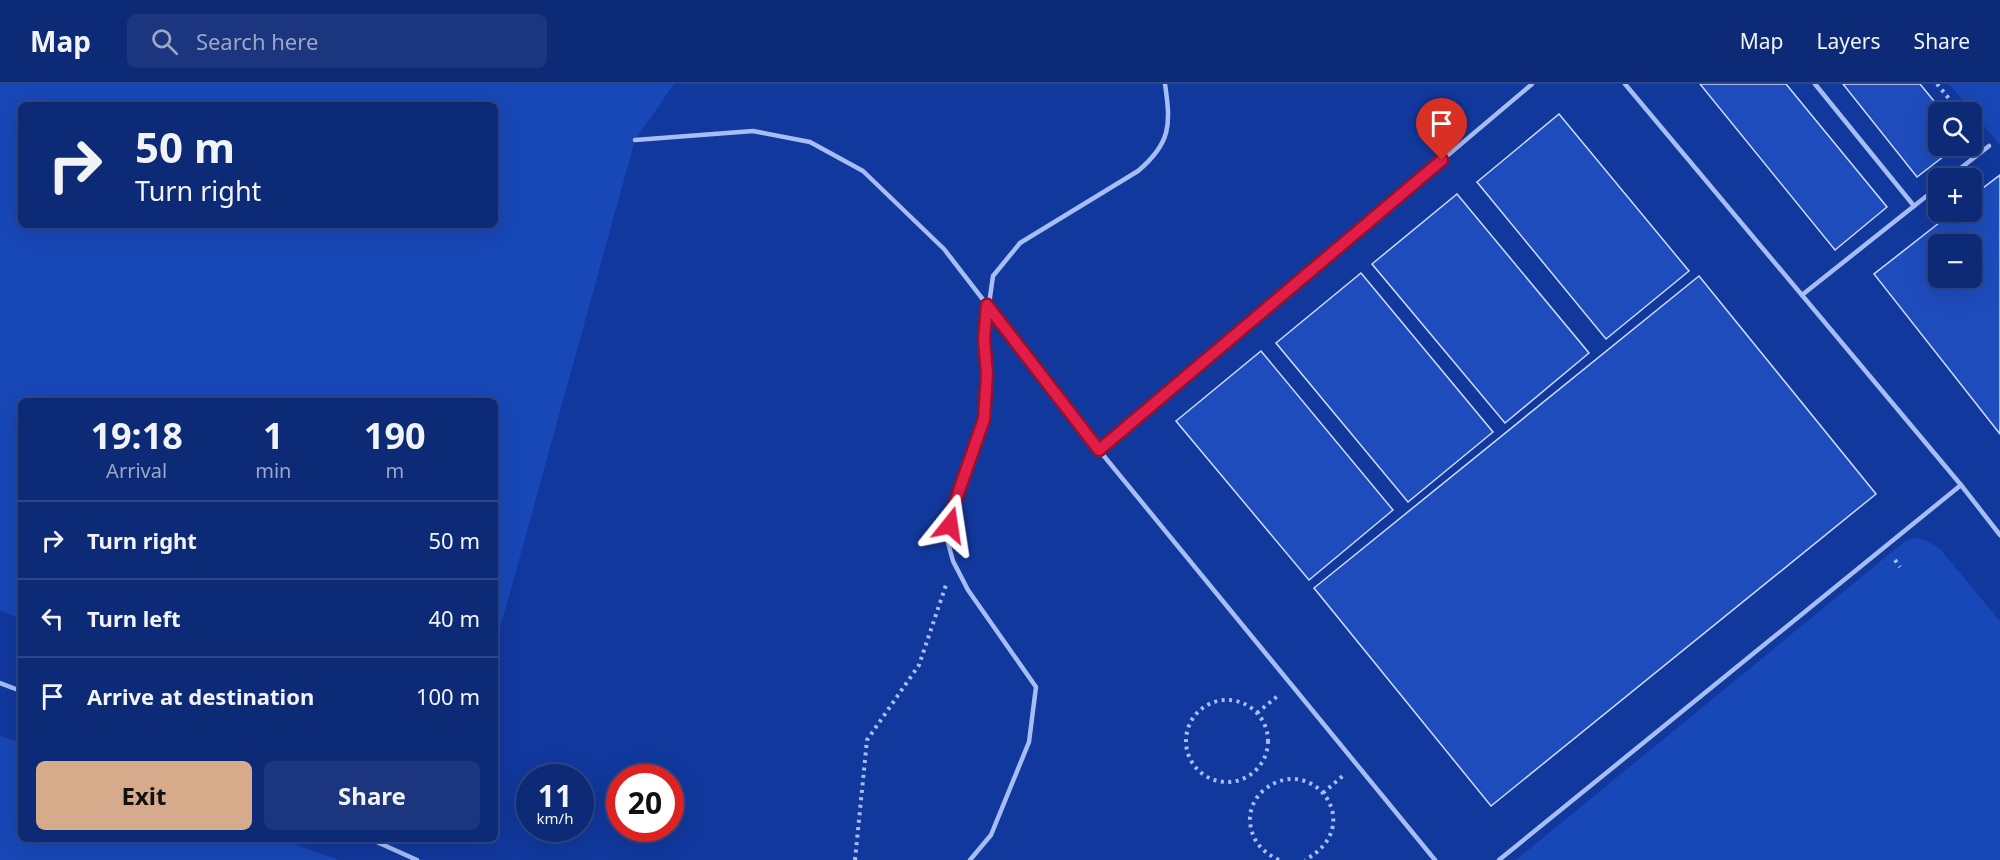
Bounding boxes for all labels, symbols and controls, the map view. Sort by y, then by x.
search box [127,14,547,68]
text: Map [30,22,91,60]
icon: search [148,25,181,58]
text: Search here [196,26,318,56]
text: Map [1740,27,1784,55]
text: Layers [1817,27,1881,55]
text: Share [1914,27,1970,55]
pin [1416,98,1467,160]
map controls [1928,102,1982,288]
button: search [1928,102,1982,156]
icon: arrive [1425,107,1458,140]
text: 50 m [135,118,235,175]
icon: right [36,126,114,204]
button: + [1928,168,1982,222]
text: Turn right [135,172,261,209]
button: − [1928,234,1982,288]
text: 19:18 [90,411,183,460]
text: 1 [263,411,284,460]
text: 190 [364,411,426,460]
text: Arrival [106,457,167,484]
text: min [255,457,291,484]
text: m [385,457,404,484]
position arrow [918,493,982,557]
icon: right [36,524,69,557]
text: Turn right [87,525,197,555]
text: 50 m [429,525,480,555]
icon: left [36,602,69,635]
text: Turn left [87,603,181,633]
text: 40 m [429,603,480,633]
icon: arrive [36,680,69,713]
text: Arrive at destination [87,681,314,711]
text: 100 m [416,681,480,711]
button: Exit [36,761,252,830]
button: Share [264,761,480,830]
speed limit sign: 20 [606,764,684,842]
text: 11 [538,775,572,816]
text: km/h [537,808,573,828]

